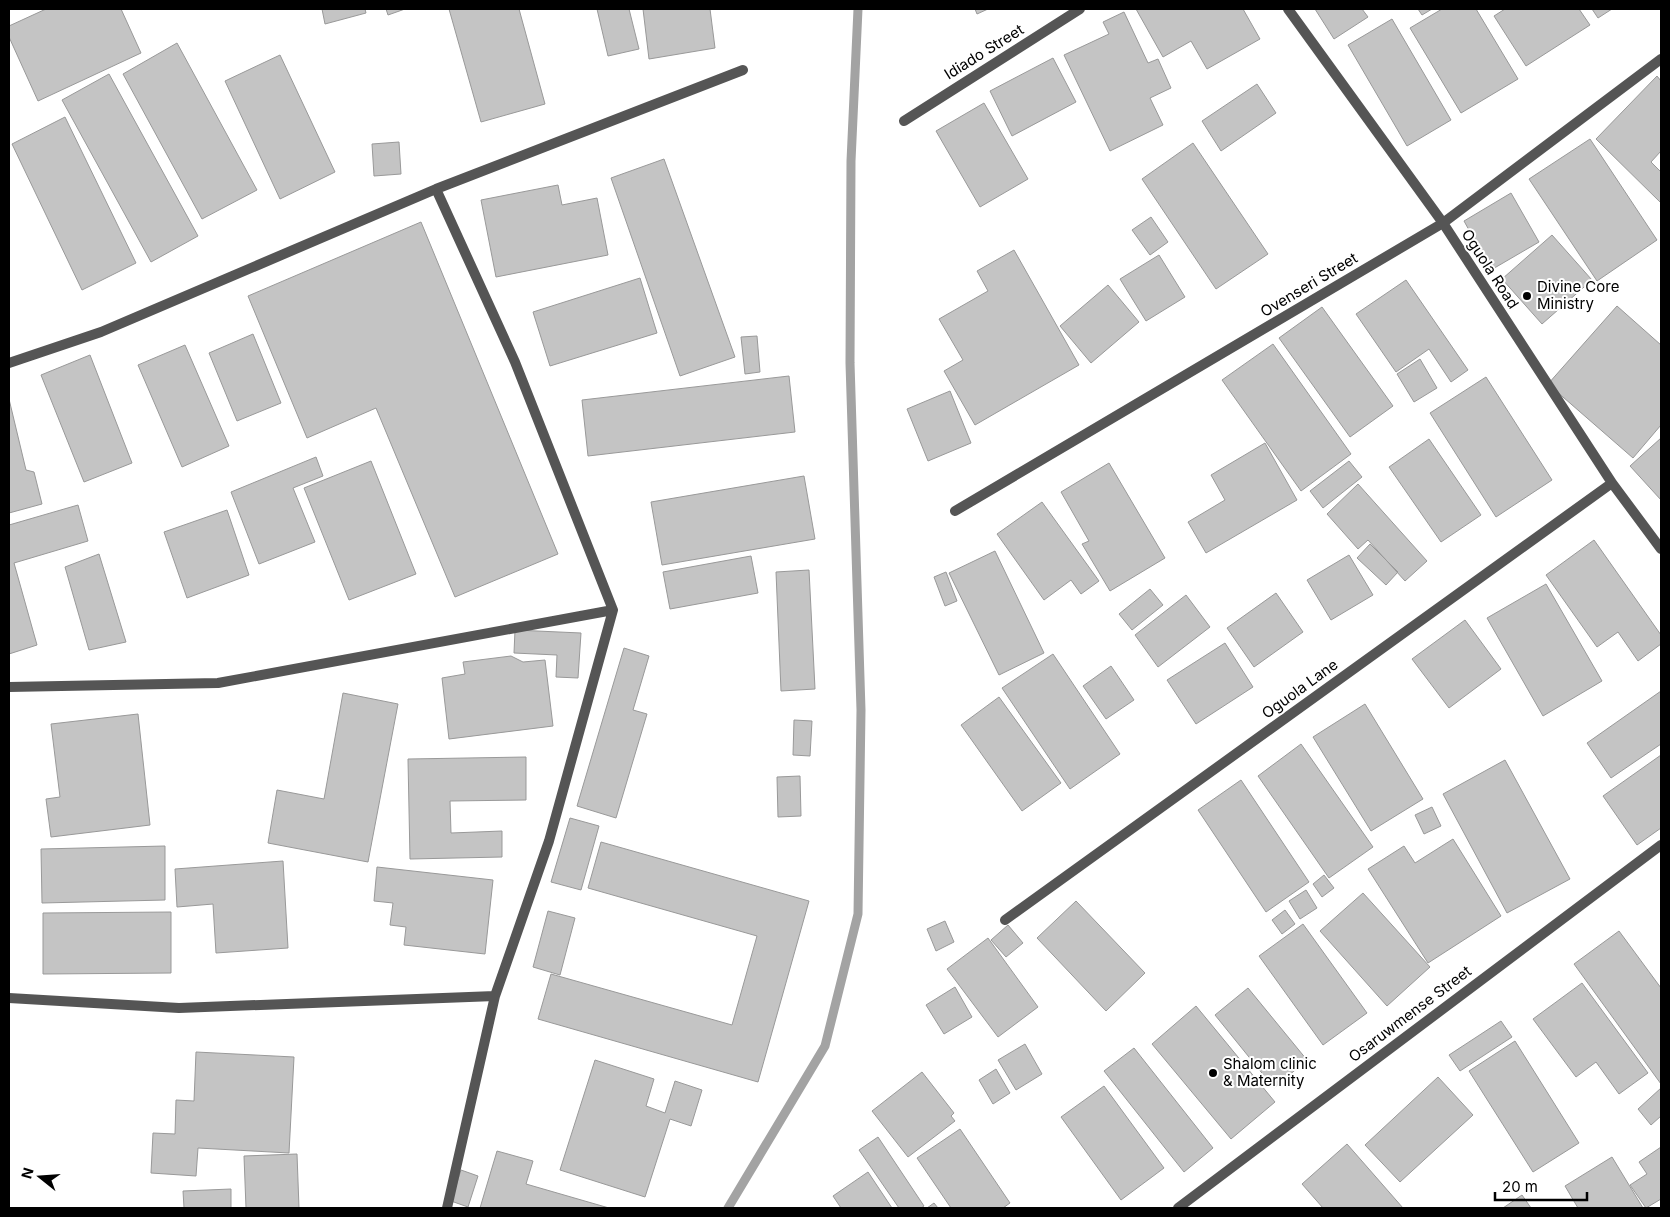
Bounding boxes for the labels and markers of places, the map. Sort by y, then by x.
place label: Divine Core Ministry [1537,277,1619,313]
marker: Divine Core Ministry [1521,290,1533,302]
place label: Shalom clinic & Maternity [1223,1054,1317,1090]
marker: Shalom clinic & Maternity [1207,1067,1219,1079]

